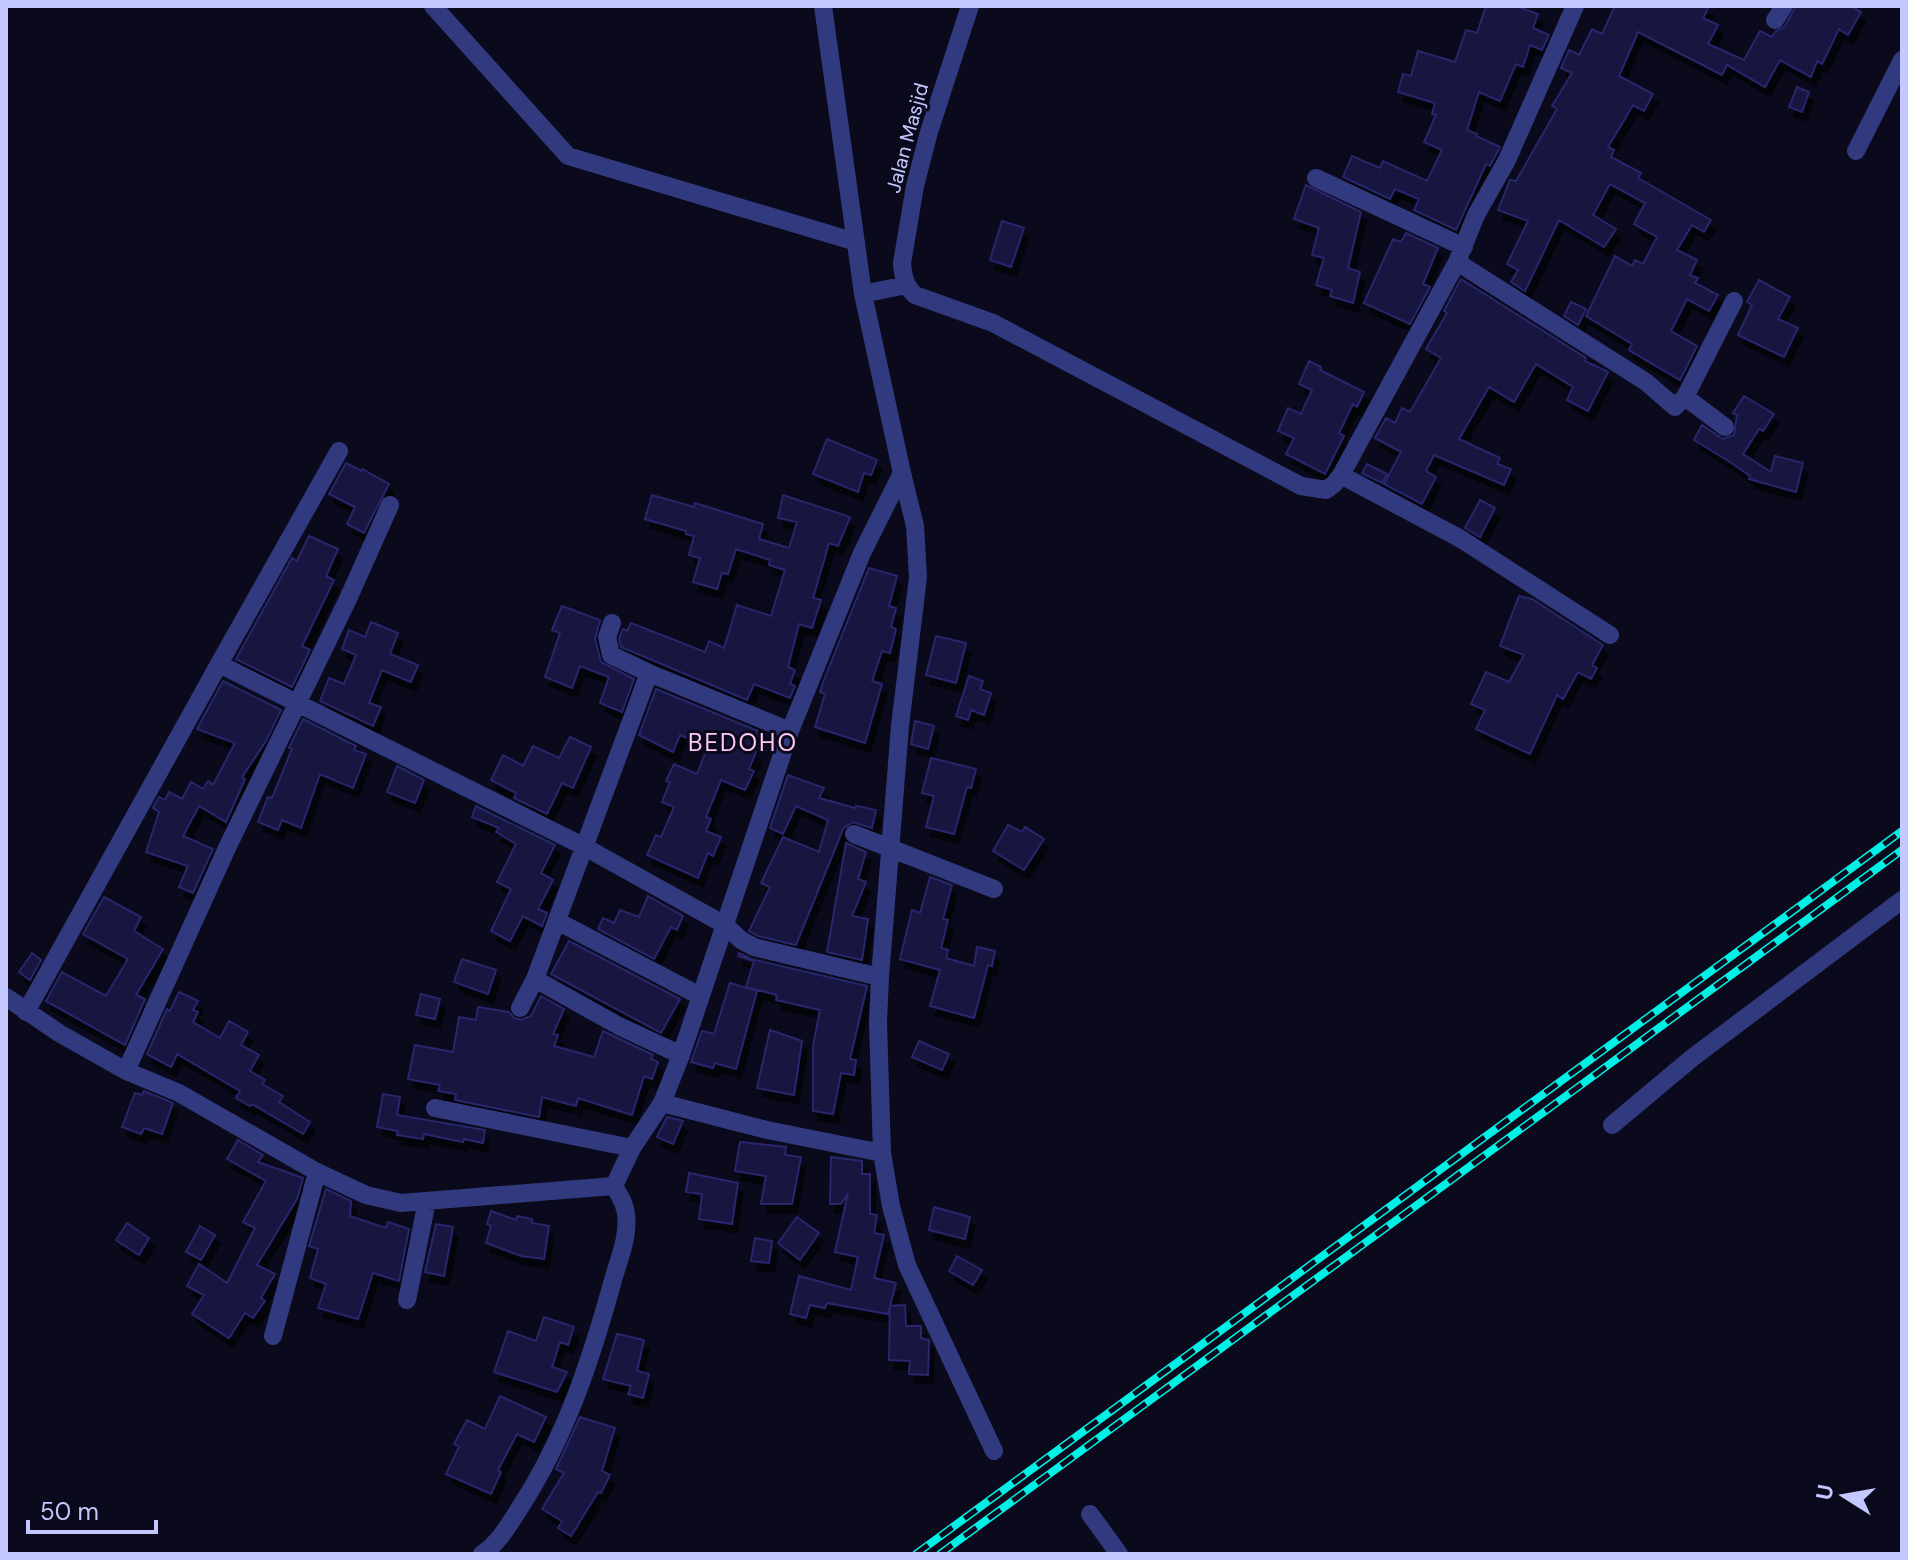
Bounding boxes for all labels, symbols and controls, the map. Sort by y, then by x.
street label: Jalan Masjid [880,80,934,196]
district label: BEDOHO [688,727,798,758]
north arrow [1804,1456,1884,1536]
text: U [1809,1482,1841,1502]
scale bar [28,1484,156,1534]
text: 50 m [40,1496,99,1527]

